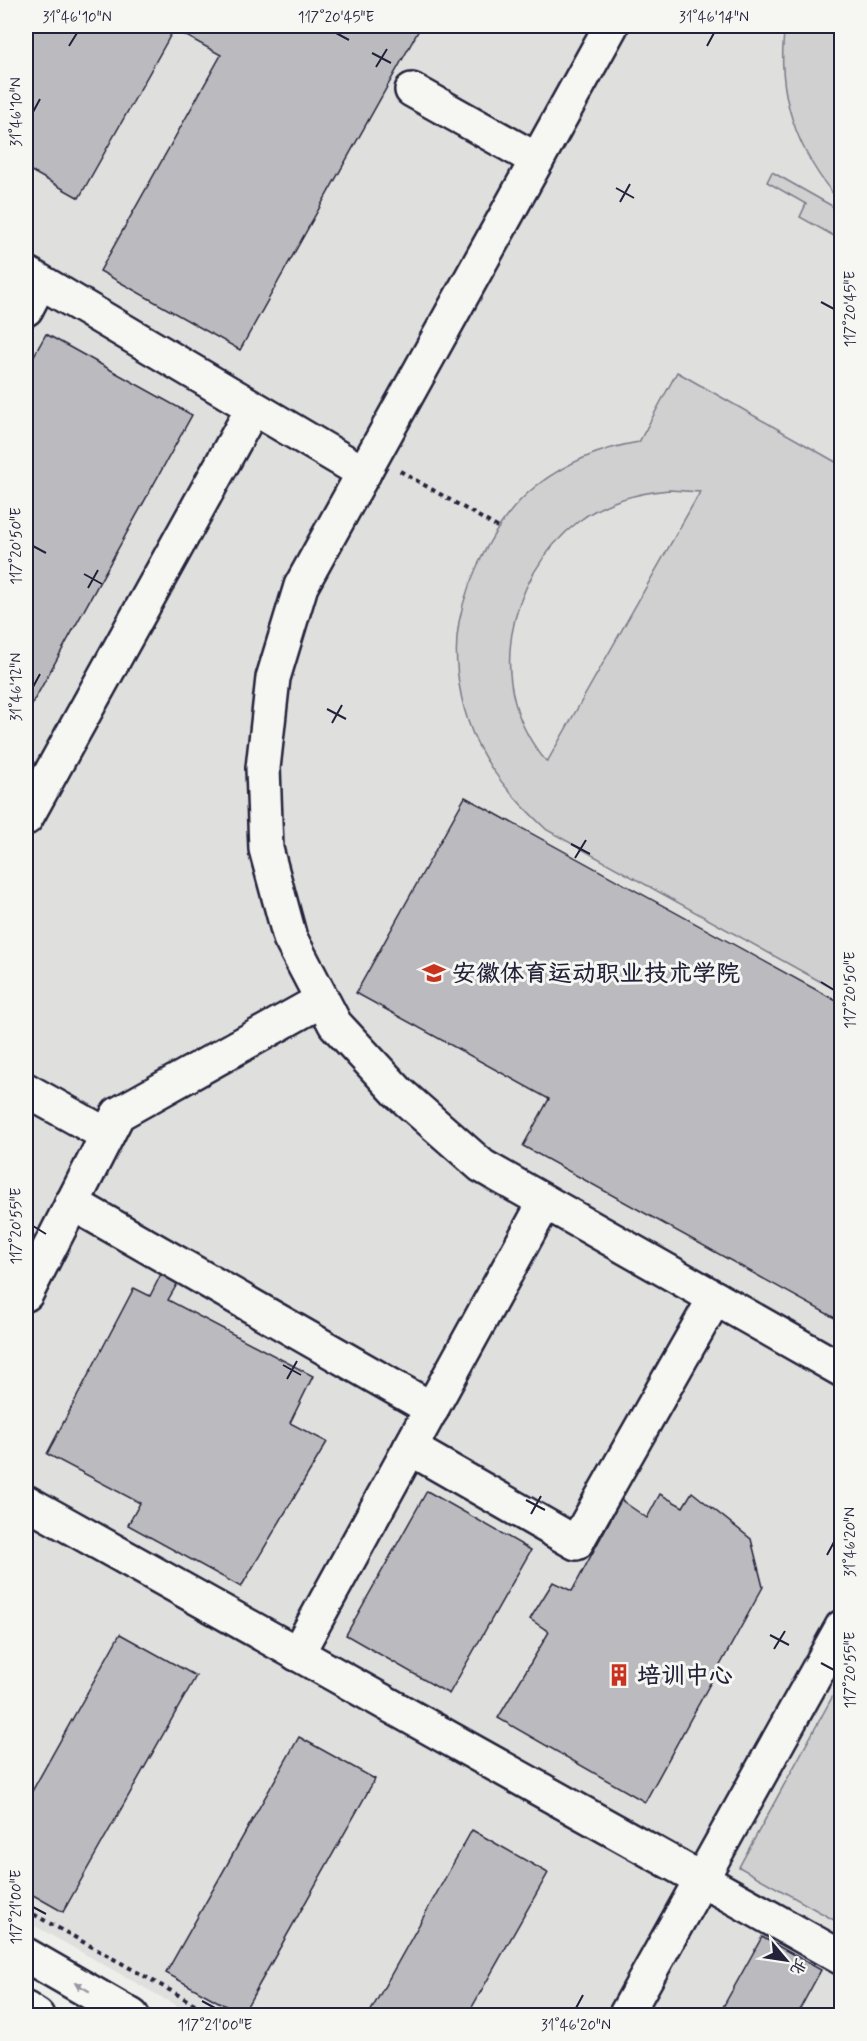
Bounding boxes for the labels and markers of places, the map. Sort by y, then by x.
place label: 安徽体育运动职业技术学院 [452,959,740,990]
school or university icon: 安徽体育运动职业技术学院 [421,960,447,986]
place label: 培训中心 [637,1661,733,1692]
building icon: 培训中心 [606,1662,632,1688]

